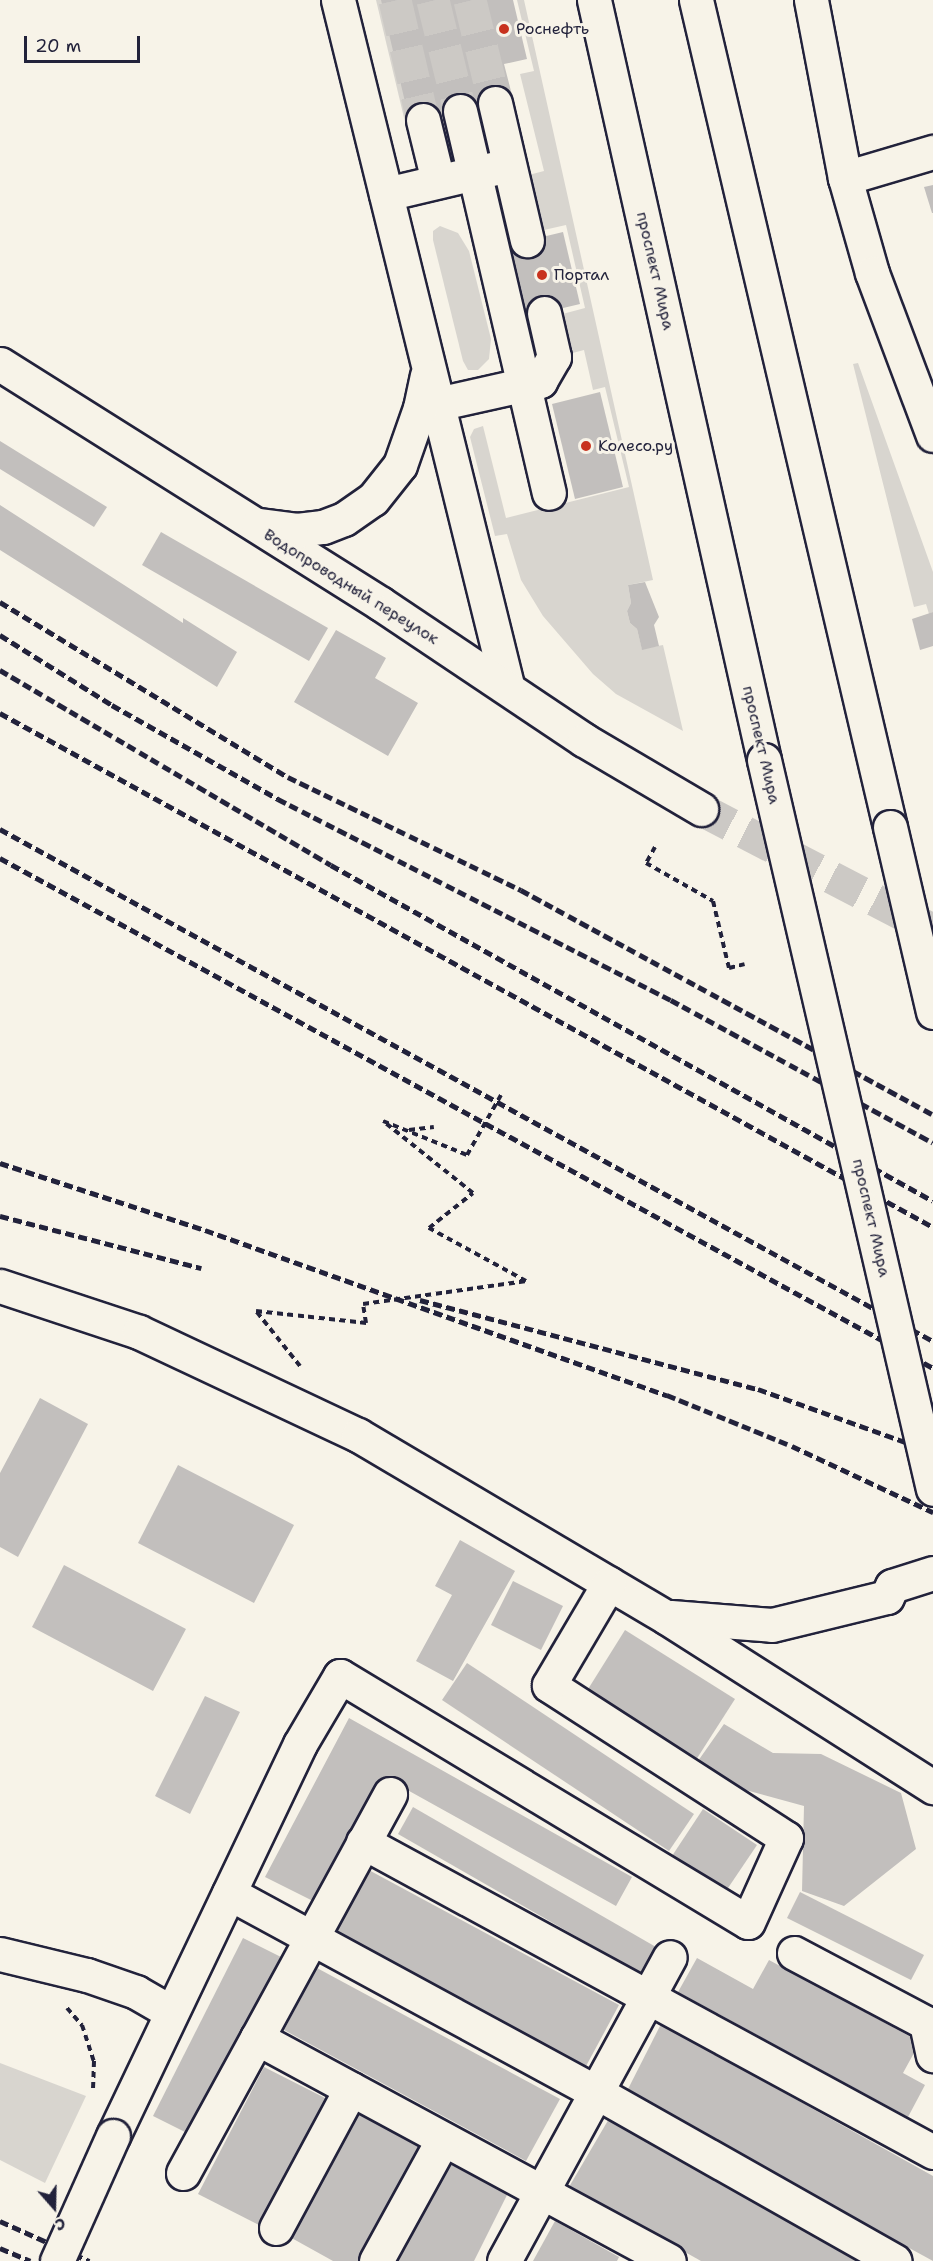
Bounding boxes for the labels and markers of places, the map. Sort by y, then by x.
place label: Роснефть [516,19,589,39]
marker: Роснефть [497,22,511,36]
place label: Портал [554,265,609,285]
marker: Портал [535,268,549,282]
place label: Колесо.ру [598,436,673,456]
marker: Колесо.ру [579,439,593,453]

